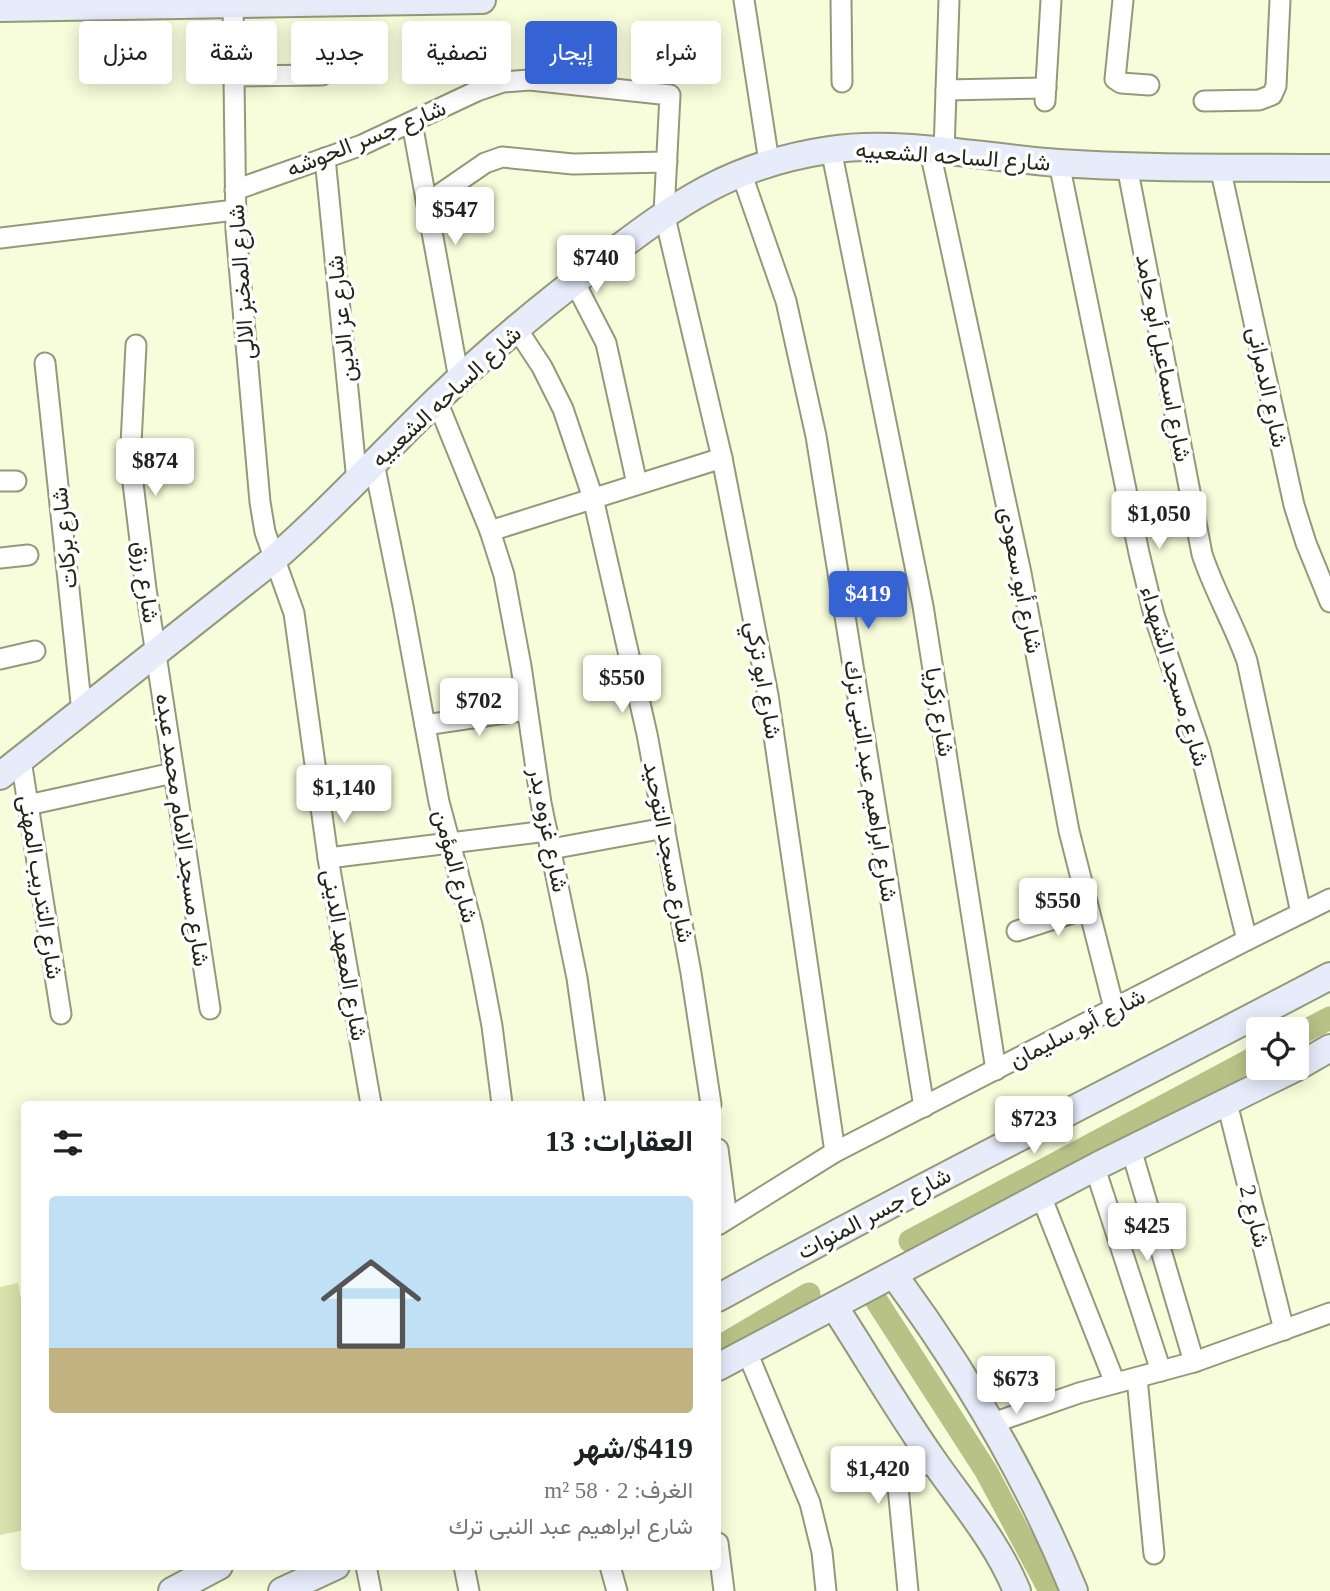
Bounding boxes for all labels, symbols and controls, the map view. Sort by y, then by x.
chip: منزل [79,21,172,84]
chip: شقة [186,21,277,84]
chip: جديد [291,21,388,84]
chip: تصفية [402,21,511,84]
chip: إيجار [525,21,617,84]
chip: شراء [631,21,721,84]
street label: شارع جسر الحوشه [283,95,451,185]
street label: شارع الساحه الشعبيه [854,137,1051,179]
pin: $547 [414,188,496,247]
text: $547 [432,197,478,222]
street label: شارع المخبز الالى [224,203,262,360]
pin: $740 [555,236,637,295]
text: $740 [573,245,619,270]
street label: شارع اسماعيل أبو حامد [1128,252,1196,465]
street label: شارع عز الدين [322,254,364,384]
street label: شارع الساحه الشعبيه [366,321,528,474]
street label: شارع الدمرانى [1240,325,1292,450]
pin: $874 [114,438,196,498]
text: $874 [132,448,178,473]
street label: شارع بركات [47,486,85,590]
pin: $1,050 [1102,491,1216,551]
text: $1,050 [1127,501,1191,526]
street label: شارع أبو سعودى [991,505,1047,656]
street label: شارع رزق [124,539,164,625]
pin: $419 [827,572,909,631]
text: $419 [845,581,891,606]
street label: شارع مسجد الشهداء [1132,583,1214,770]
street label: شارع ابو تركي [735,619,786,742]
pin: $550 [581,656,663,715]
street label: شارع ابراهيم عبد النبى ترك [836,658,902,904]
text: $550 [599,665,645,690]
street label: شارع زكريا [917,666,959,759]
pin: $702 [438,678,520,738]
text: $702 [456,688,502,713]
street label: شارع مسجد الامام محمد عبده [148,692,214,969]
street label: شارع مسجد التوحيد [636,760,698,945]
street label: شارع غزوه بدر [521,765,573,895]
pin: $1,140 [287,766,401,825]
text: $1,140 [312,775,376,800]
street label: شارع التدريب المهنى [11,793,67,981]
street label: شارع المؤمن [426,807,483,926]
street label: شارع المعهد الدينى [314,867,372,1043]
pin: $550 [1017,878,1099,938]
text: $550 [1035,888,1081,913]
street label: شارع أبو سليمان [1005,984,1150,1076]
map controls [1246,1017,1309,1080]
button: locate [1246,1017,1309,1080]
pin: $723 [993,1096,1075,1156]
text: $723 [1011,1106,1057,1131]
icon: filters [49,1124,87,1162]
text: العقارات: 13 [545,1124,693,1157]
street label: شارع جسر المنوات [793,1162,957,1267]
street label: شارع 2 [1232,1182,1274,1251]
pin: $425 [1106,1204,1188,1263]
text: $425 [1124,1213,1170,1238]
icon: home [308,1241,434,1367]
pin: $673 [975,1356,1057,1416]
text: $673 [993,1366,1039,1391]
text: $419/شهر [574,1431,693,1464]
pin: $1,420 [821,1446,935,1506]
text: $1,420 [846,1456,910,1481]
text: الغرف: 2 · 58 m² [544,1478,693,1503]
text: شارع ابراهيم عبد النبى ترك [449,1514,693,1539]

